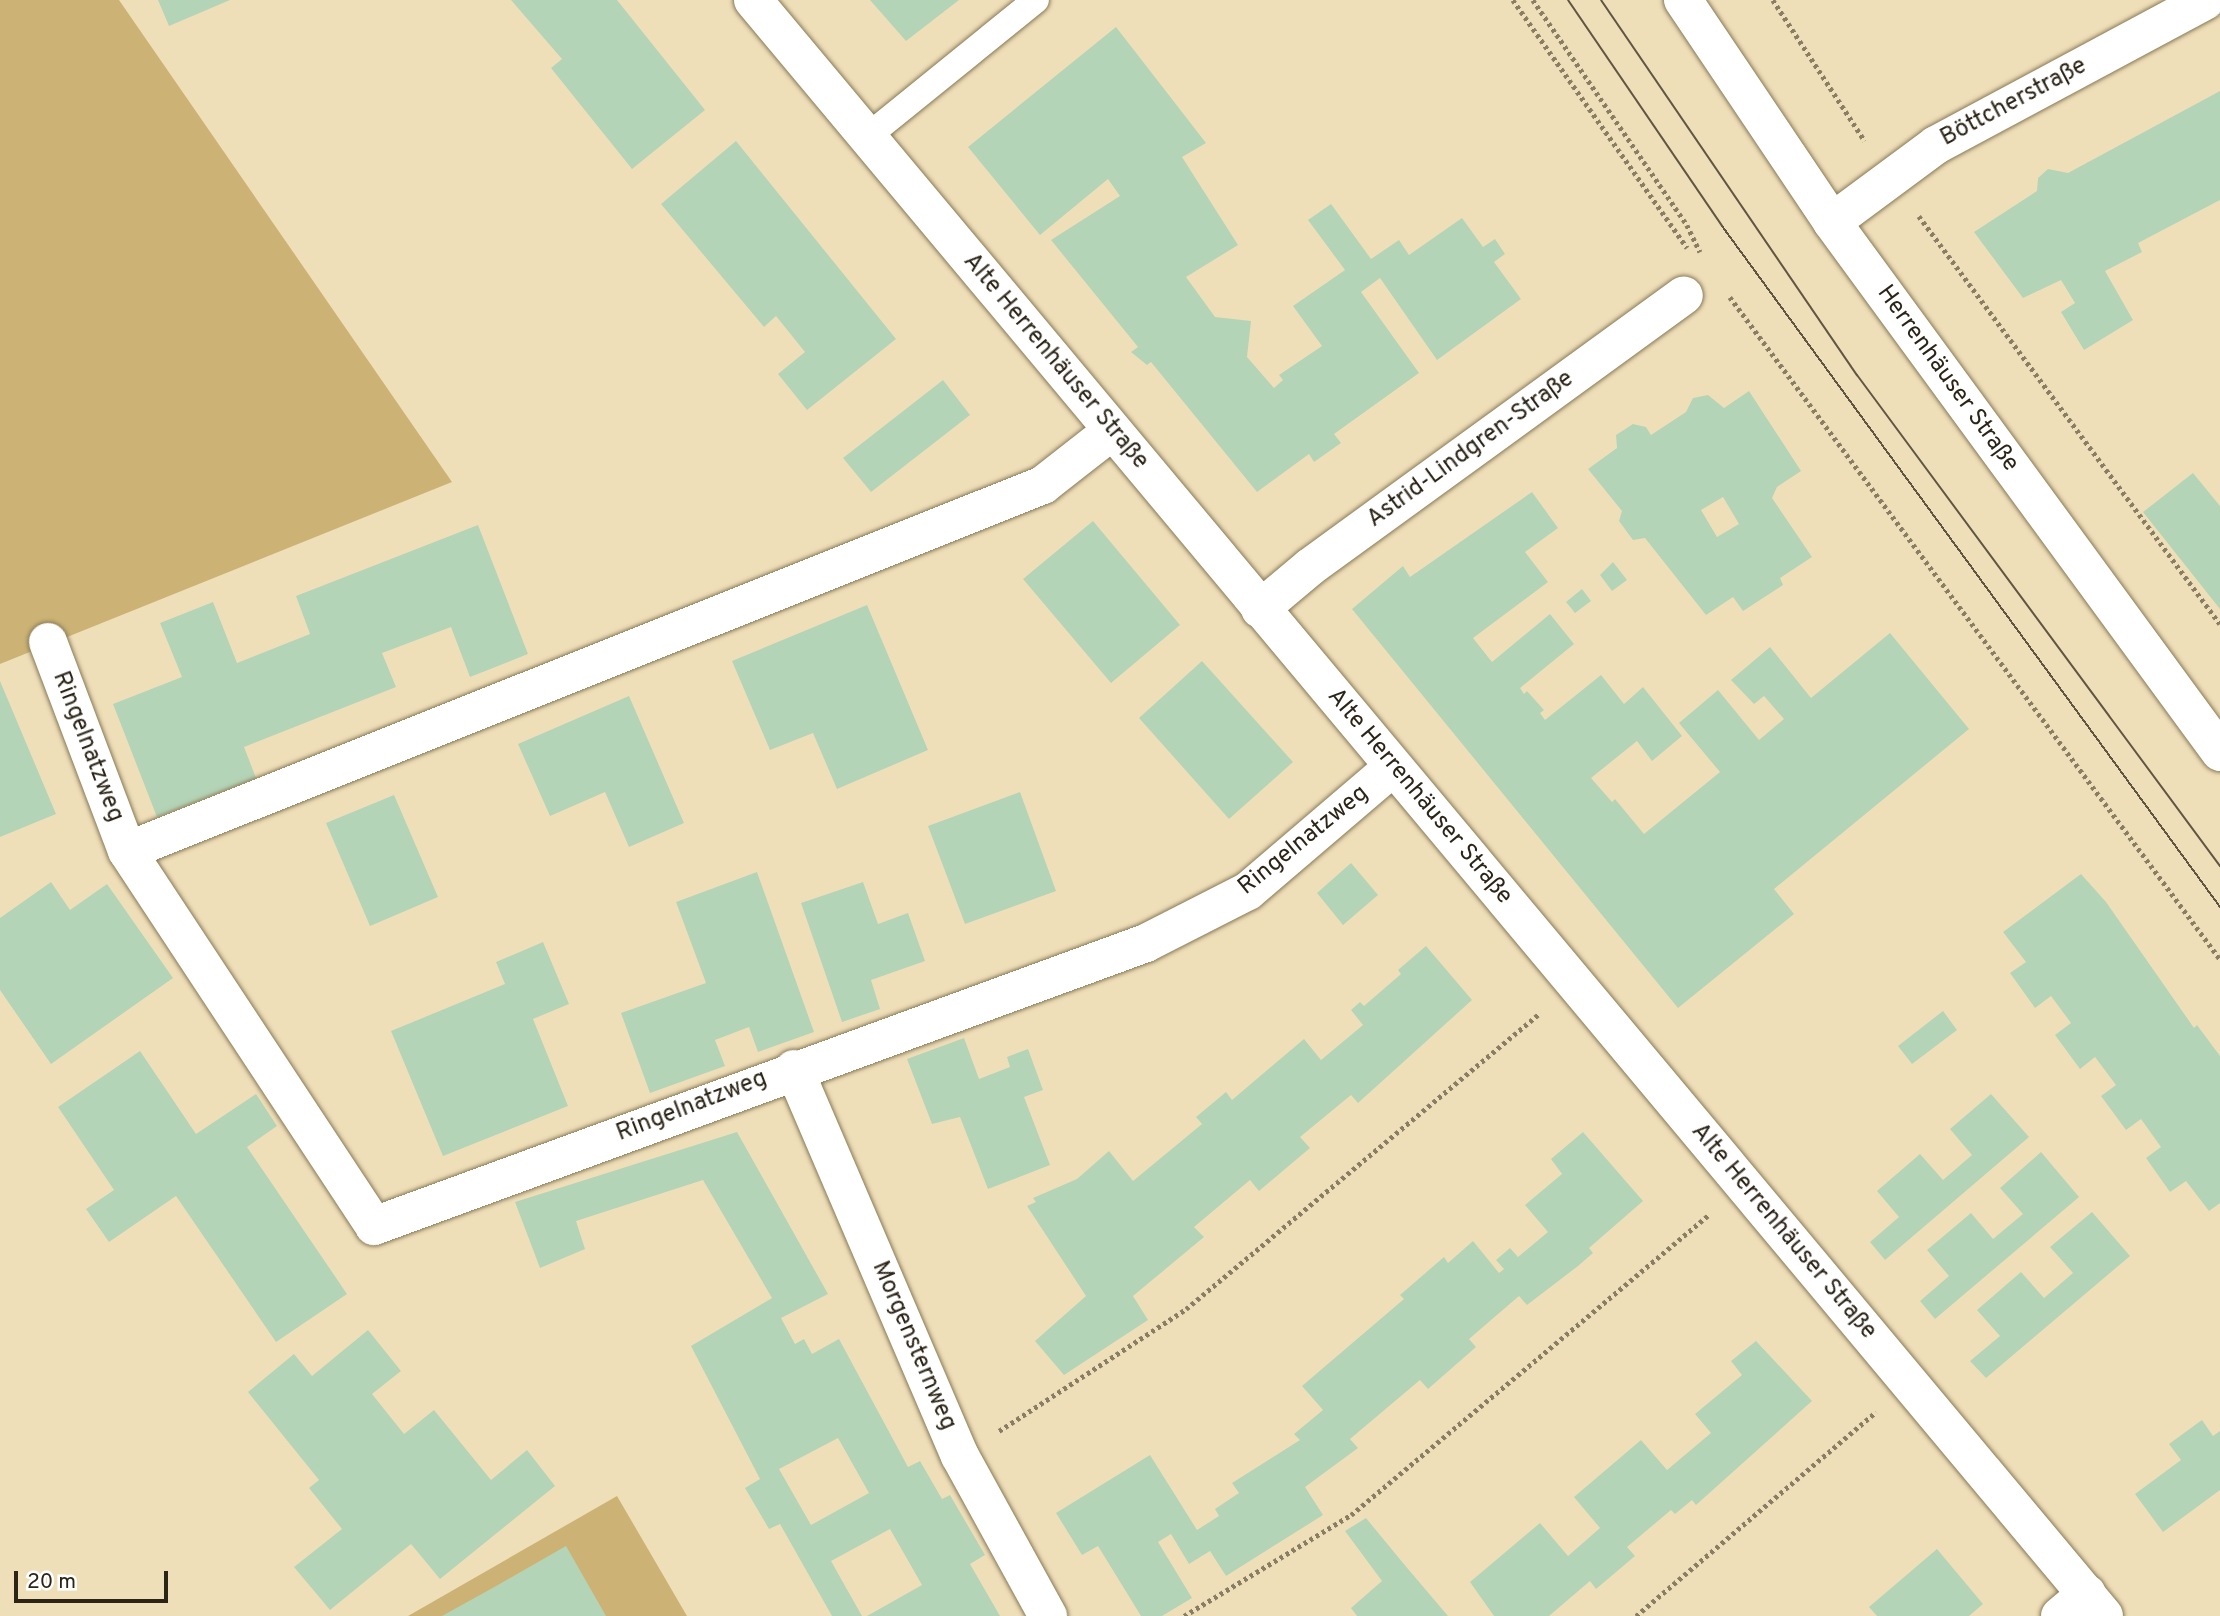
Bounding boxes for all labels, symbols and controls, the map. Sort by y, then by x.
street label: Böttcherstraße [1936,52,2092,154]
street label: Alte Herrenhäuser Straße [956,248,1154,476]
street label: Herrenhäuser Straße [1870,280,2024,478]
street label: Astrid-Lindgren-Straße [1362,365,1580,535]
street label: Ringelnatzweg [45,668,129,826]
street label: Alte Herrenhäuser Straße [1320,683,1518,911]
street label: Ringelnatzweg [1233,780,1375,902]
street label: Ringelnatzweg [613,1065,771,1149]
street label: Alte Herrenhäuser Straße [1684,1118,1882,1346]
street label: Morgensternweg [864,1257,962,1435]
scale bar [18,1556,172,1600]
text: 20 m [27,1569,76,1596]

